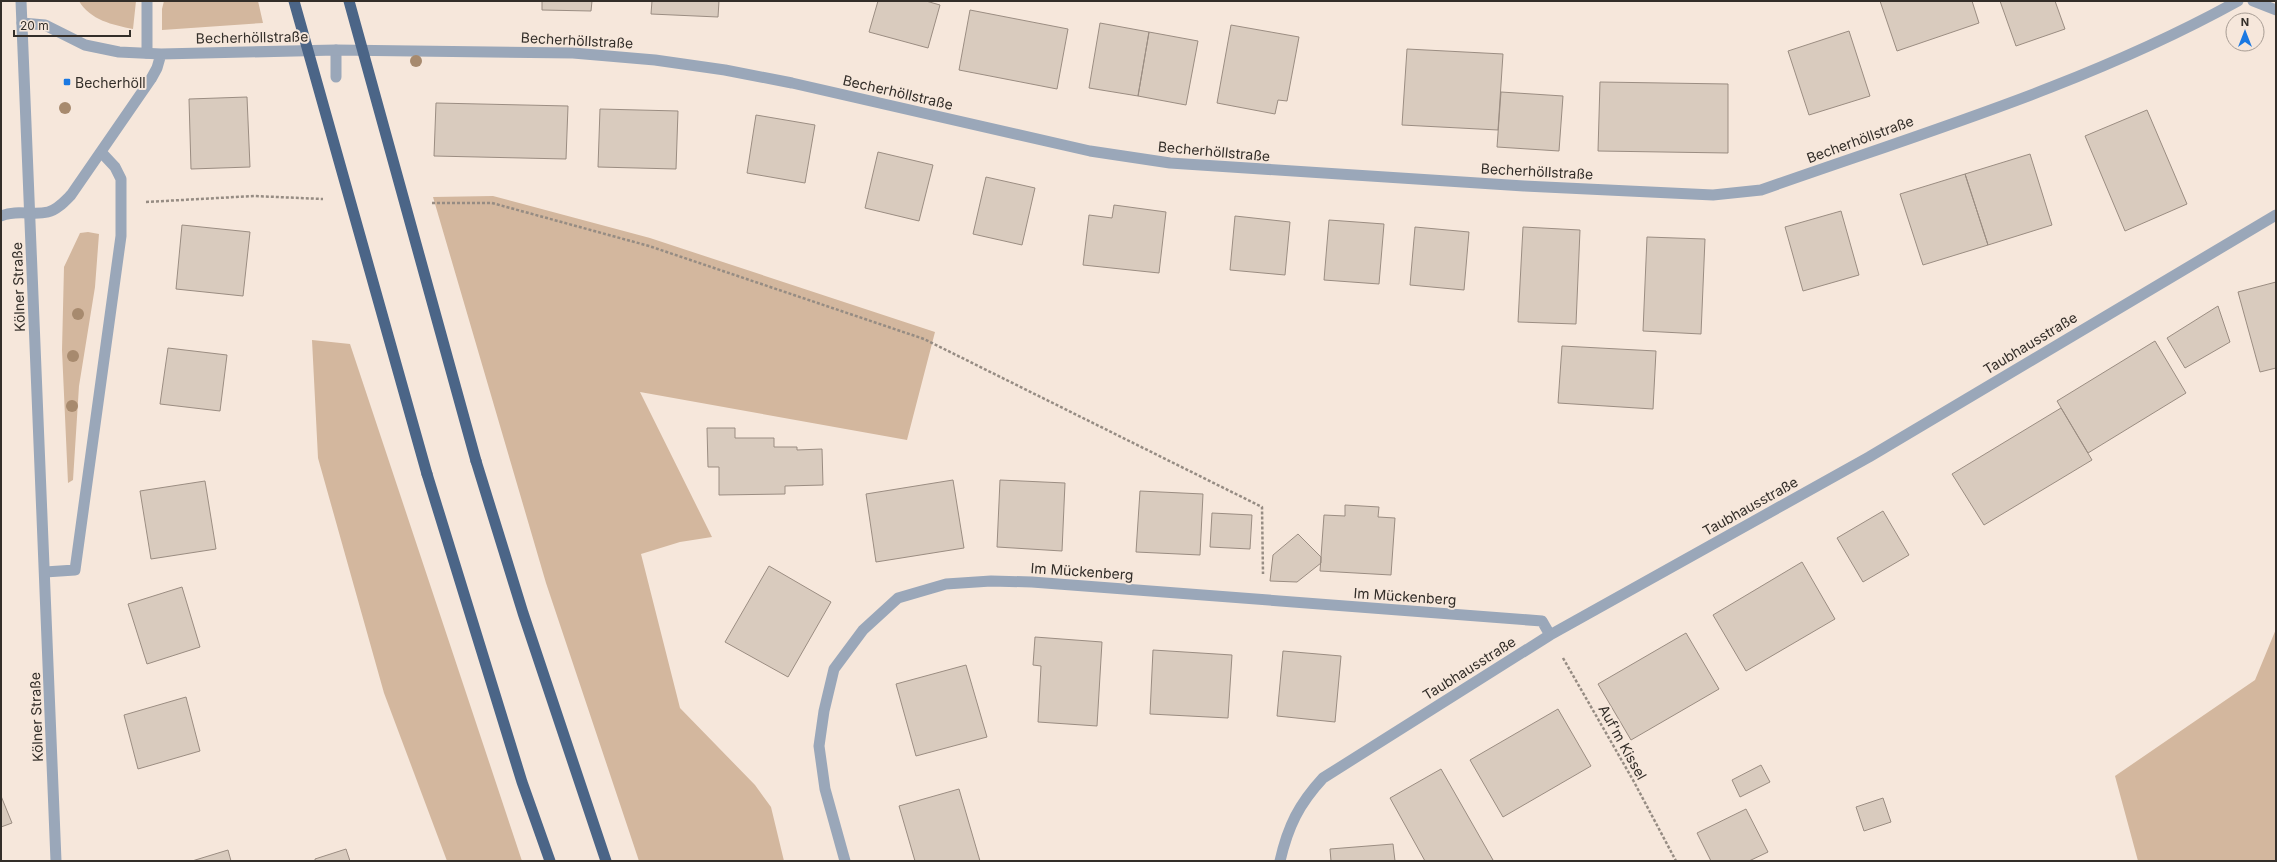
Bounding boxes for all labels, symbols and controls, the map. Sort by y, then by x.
scale bar [14,12,130,38]
north arrow [2225,12,2265,52]
text: N [2241,15,2249,29]
text: 20 m [20,18,49,33]
street label: Becherhöllstraße [196,28,308,46]
street label: Becherhöllstraße [520,29,634,51]
street label: Becherhöllstraße [841,71,955,113]
place label: Becherhöll [75,74,146,91]
marker: Becherhöll [62,77,72,87]
street label: Becherhöllstraße [1804,112,1916,166]
street label: Becherhöllstraße [1157,138,1271,164]
street label: Becherhöllstraße [1480,160,1594,182]
street label: Kölner Straße [8,242,28,332]
street label: Taubhausstraße [1980,308,2080,378]
street label: Taubhausstraße [1699,473,1801,539]
street label: Im Mückenberg [1030,559,1134,583]
street label: Im Mückenberg [1353,584,1457,608]
street label: Taubhausstraße [1419,633,1519,703]
street label: Kölner Straße [26,672,46,762]
street label: Auf'm Kissel [1595,702,1651,782]

